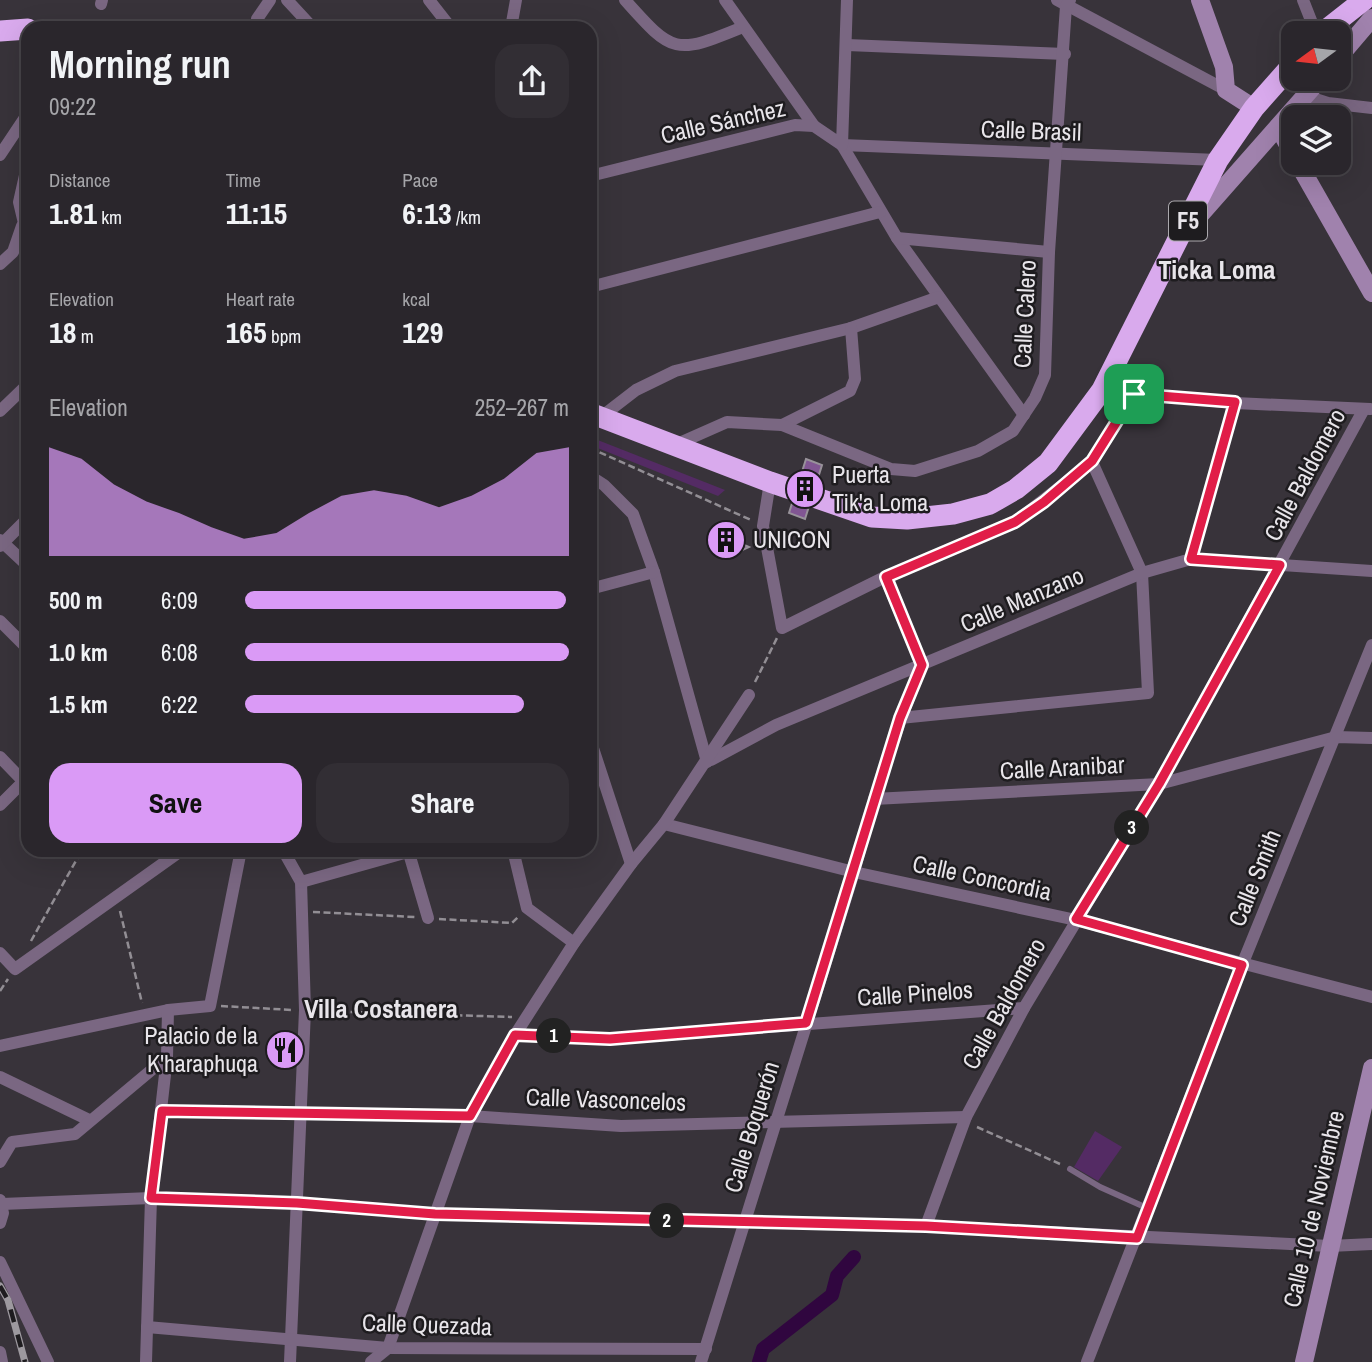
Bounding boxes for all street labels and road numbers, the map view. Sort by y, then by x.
street label: Calle Sánchez [657,91,788,151]
street label: Calle Brasil [980,112,1082,148]
road number: F5 [1169,202,1207,241]
street label: Calle Calero [1005,259,1043,369]
street label: Calle Baldomero [1256,403,1352,546]
street label: Calle Manzano [955,559,1088,639]
street label: Calle Aranibar [999,748,1125,786]
street label: Calle Smith [1220,824,1288,931]
street label: Calle Concordia [910,847,1055,907]
street label: Calle Baldomero [954,932,1052,1075]
street label: Calle Pinelos [856,973,974,1013]
street label: Calle Boquerón [716,1057,786,1196]
street label: Calle Vasconcelos [525,1080,687,1118]
street label: Calle 10 de Noviembre [1275,1107,1351,1310]
street label: Calle Quezada [361,1306,493,1342]

